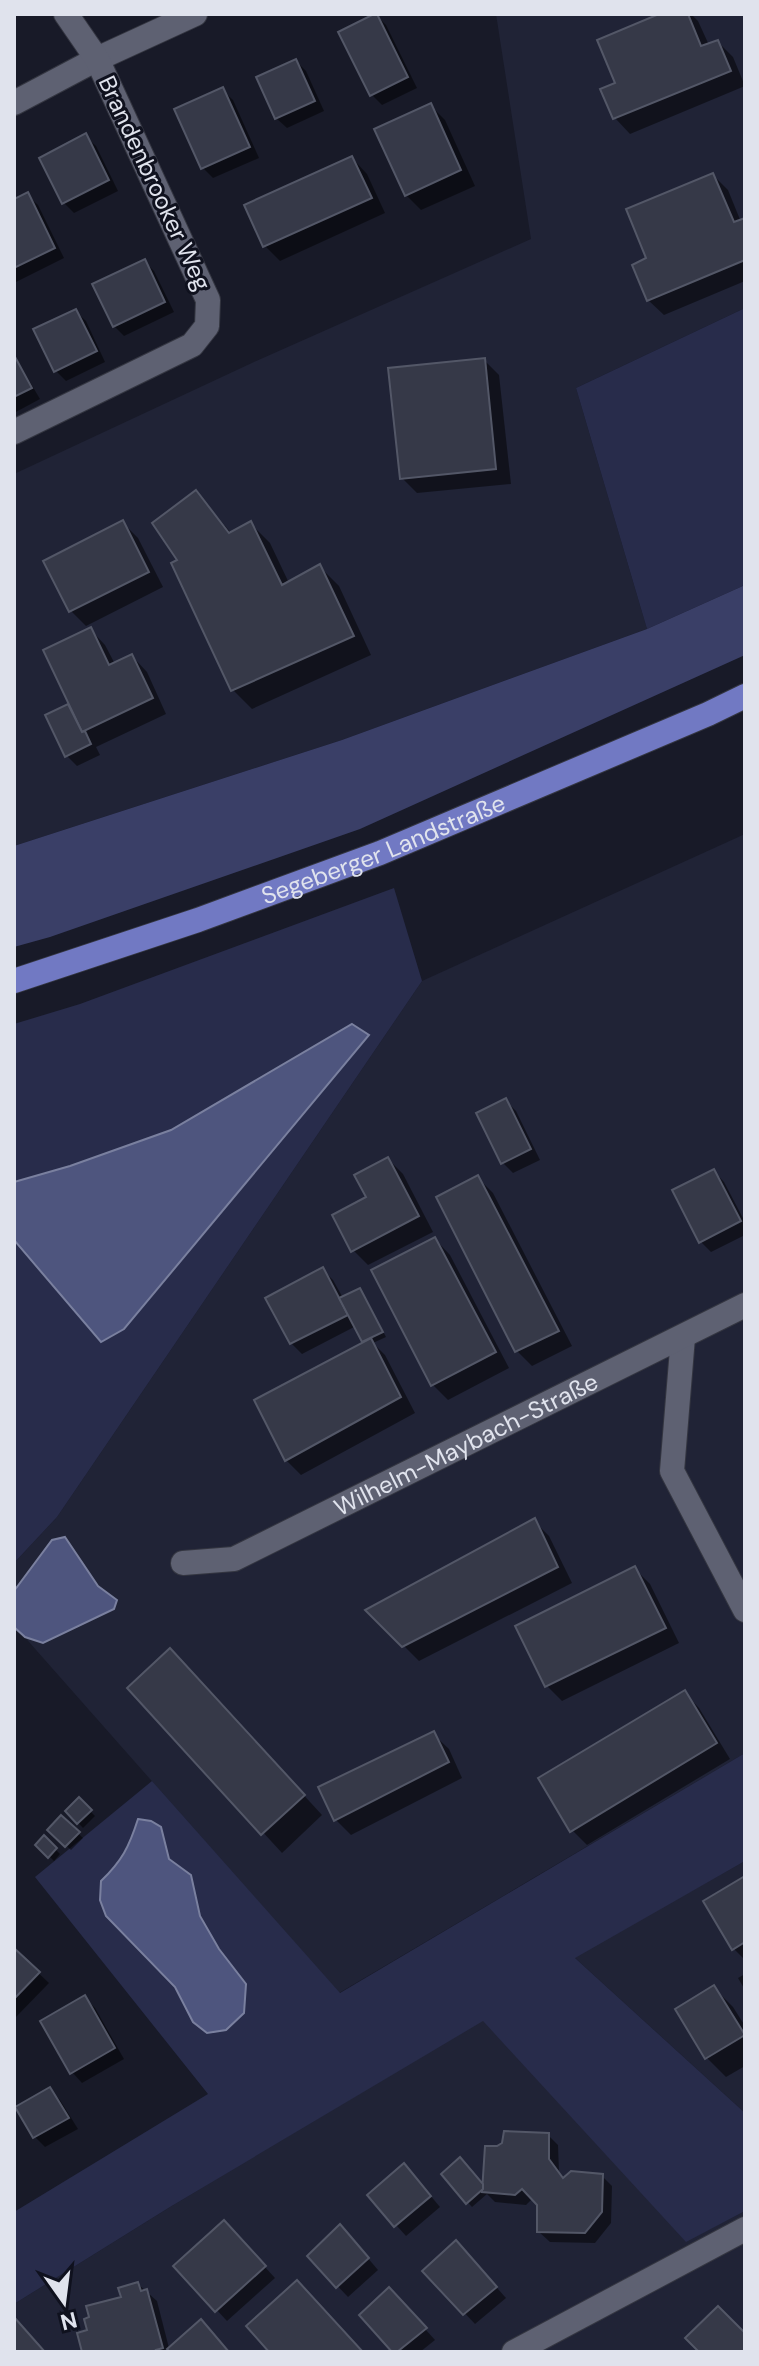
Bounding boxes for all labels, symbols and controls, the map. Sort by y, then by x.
street label: Brandenbrooker Weg [92,71,218,295]
street label: Segeberger Landstraße [257,786,510,911]
street label: Wilhelm-Maybach-Straße [329,1365,603,1522]
north arrow [24,2262,104,2342]
text: N [57,2305,80,2337]

